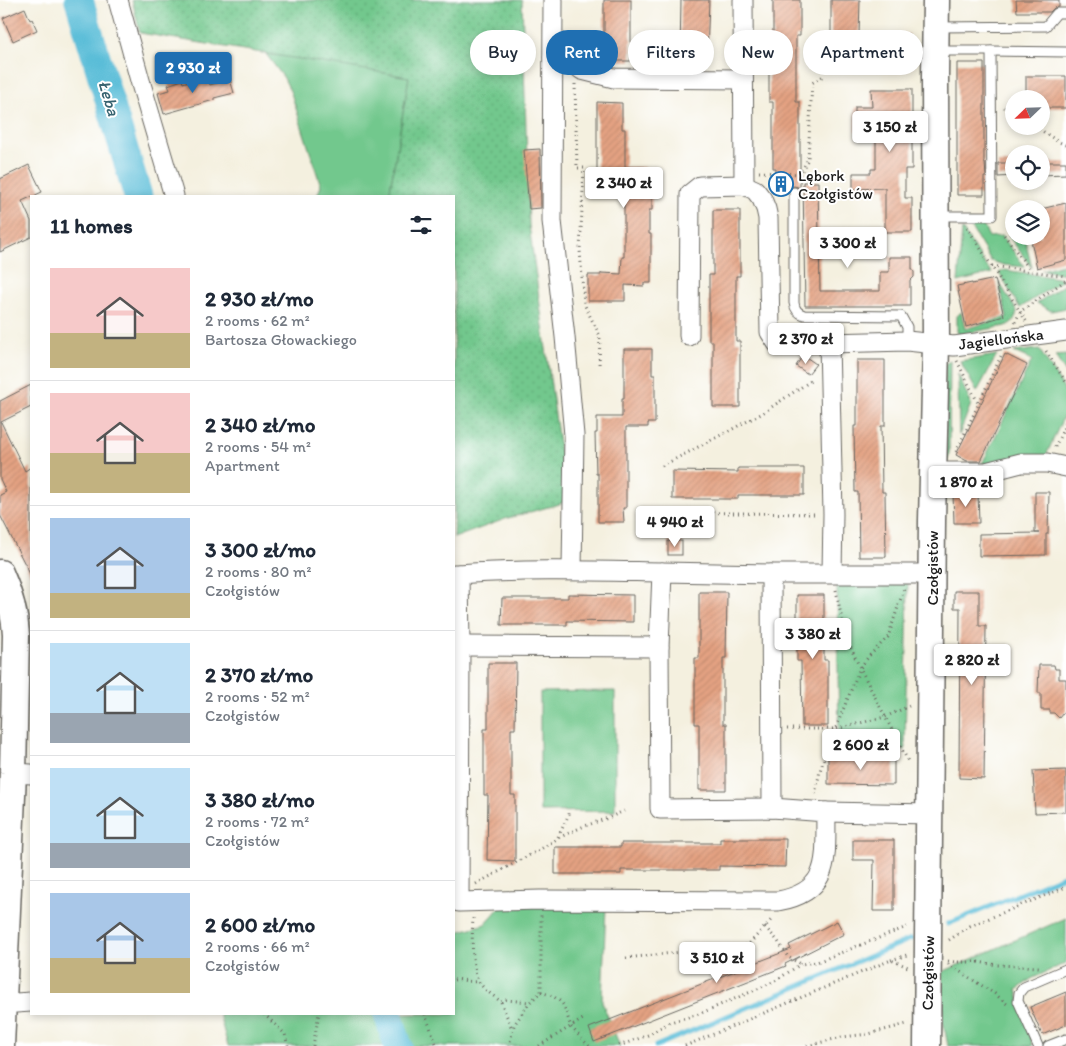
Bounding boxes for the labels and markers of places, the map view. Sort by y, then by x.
pin: 2 930 zł [141,52,245,94]
pin: 3 150 zł [838,110,942,153]
pin: 2 340 zł [572,166,676,209]
place label: Lębork Czołgistów [798,166,873,203]
building icon: Lębork Czołgistów [768,171,794,197]
pin: 3 300 zł [796,226,900,269]
pin: 2 370 zł [754,322,858,365]
pin: 1 870 zł [914,466,1018,508]
pin: 4 940 zł [623,506,727,548]
pin: 3 380 zł [761,618,865,660]
pin: 2 820 zł [920,644,1024,686]
pin: 2 600 zł [809,728,913,771]
pin: 3 510 zł [665,942,769,984]

